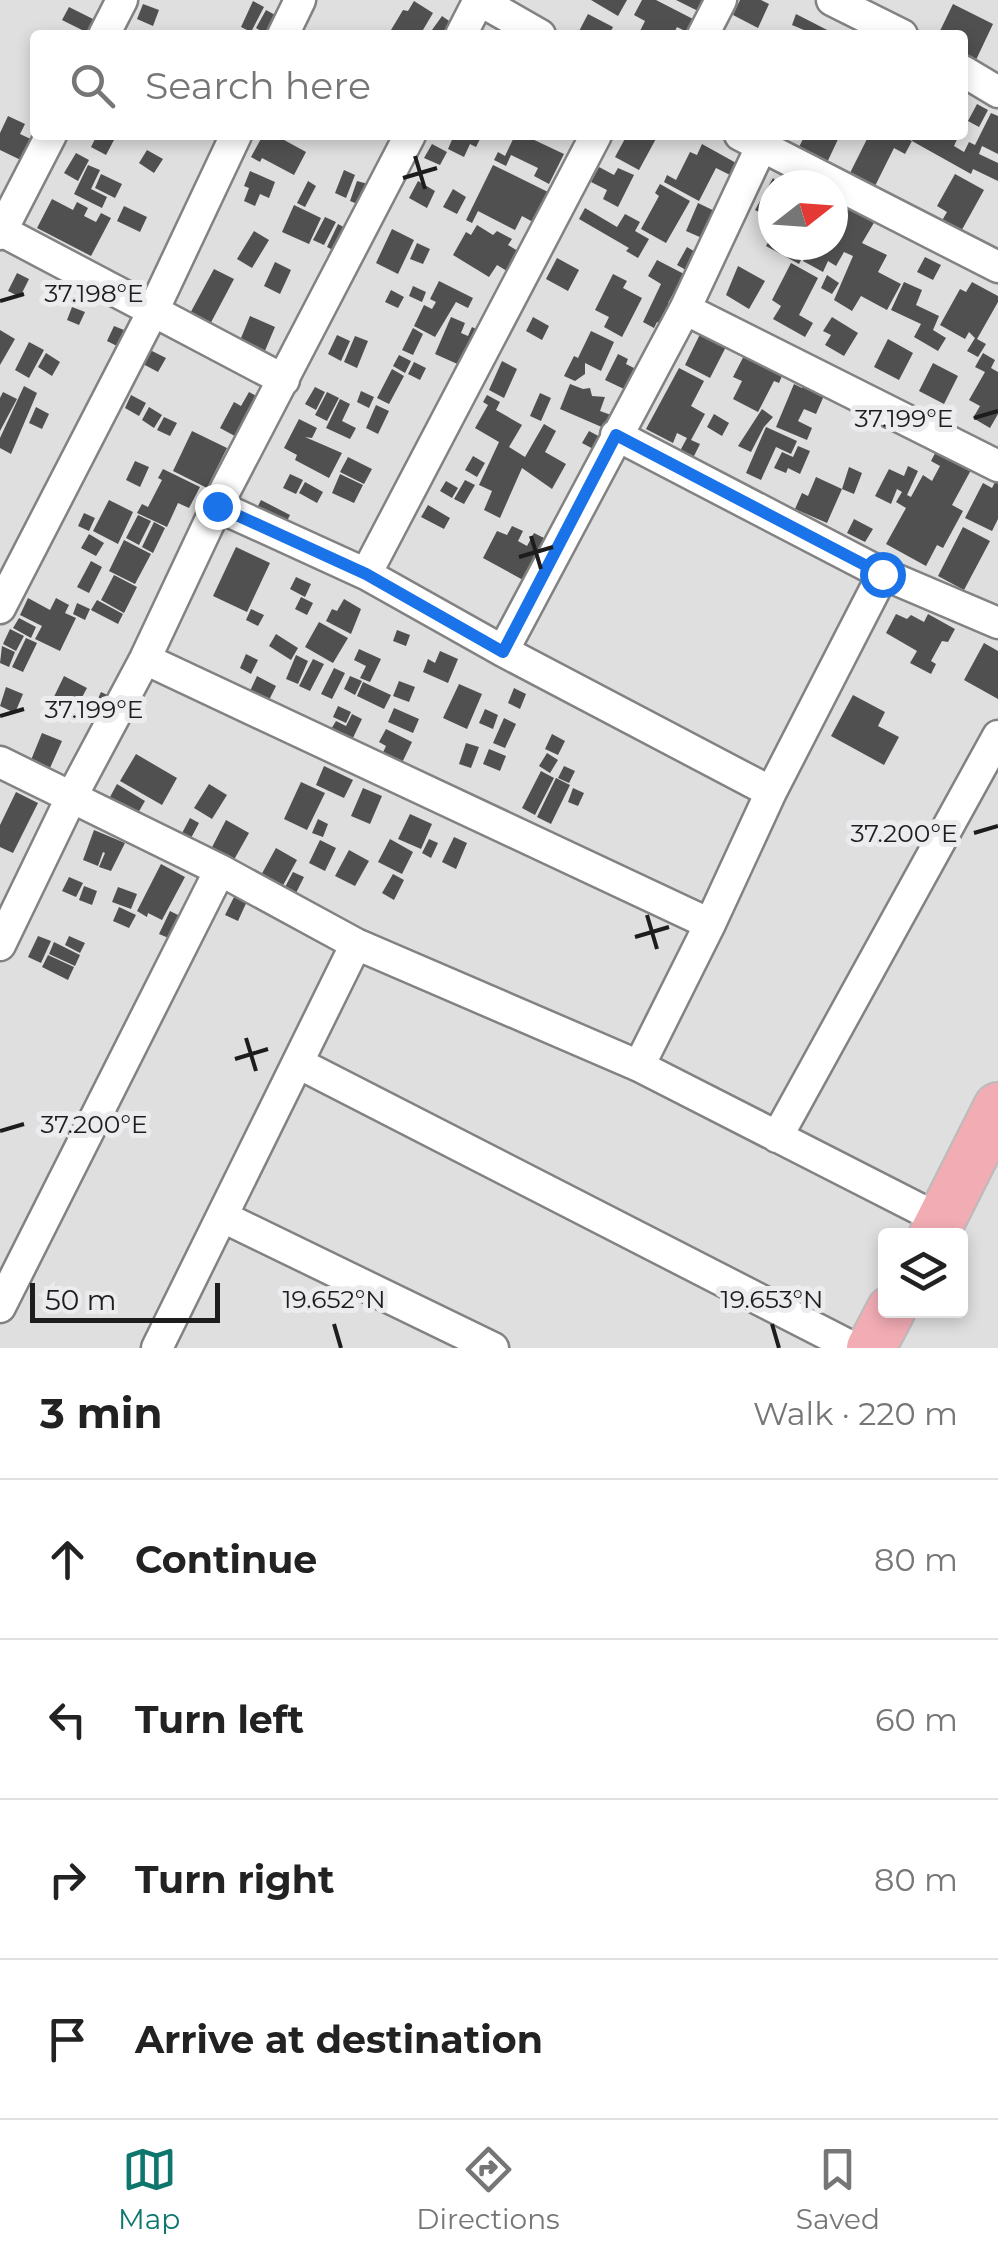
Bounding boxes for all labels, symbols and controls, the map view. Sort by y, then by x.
search box [30,30,968,140]
icon: search [65,58,120,113]
text: Search here [145,62,371,109]
north arrow [758,170,848,260]
text: 37.198°E [44,278,144,308]
text: 37.199°E [855,403,953,433]
route end [195,484,241,530]
route start [860,552,906,598]
text: 37.199°E [45,694,143,724]
text: 37.200°E [850,818,958,848]
text: 37.200°E [40,1109,148,1139]
map controls [878,1228,968,1318]
button: layers [878,1228,968,1318]
scale bar [30,1278,220,1322]
text: 50 m [45,1283,116,1317]
text: 19.652°N [282,1284,386,1314]
text: 19.653°N [721,1284,823,1314]
text: 3 min [40,1387,162,1439]
text: Walk · 220 m [753,1394,958,1433]
icon: ahead [40,1532,95,1587]
text: Continue [135,1536,317,1583]
text: 80 m [874,1540,958,1579]
icon: left [40,1692,95,1747]
text: Turn left [135,1696,304,1743]
text: 60 m [875,1700,958,1739]
icon: right [40,1852,95,1907]
text: Turn right [135,1856,334,1903]
text: 80 m [874,1860,958,1899]
icon: arrive [40,2012,95,2067]
text: Arrive at destination [135,2016,543,2063]
tab: Map [118,2142,180,2236]
tab: Directions [416,2142,560,2236]
tab: Saved [796,2142,880,2236]

